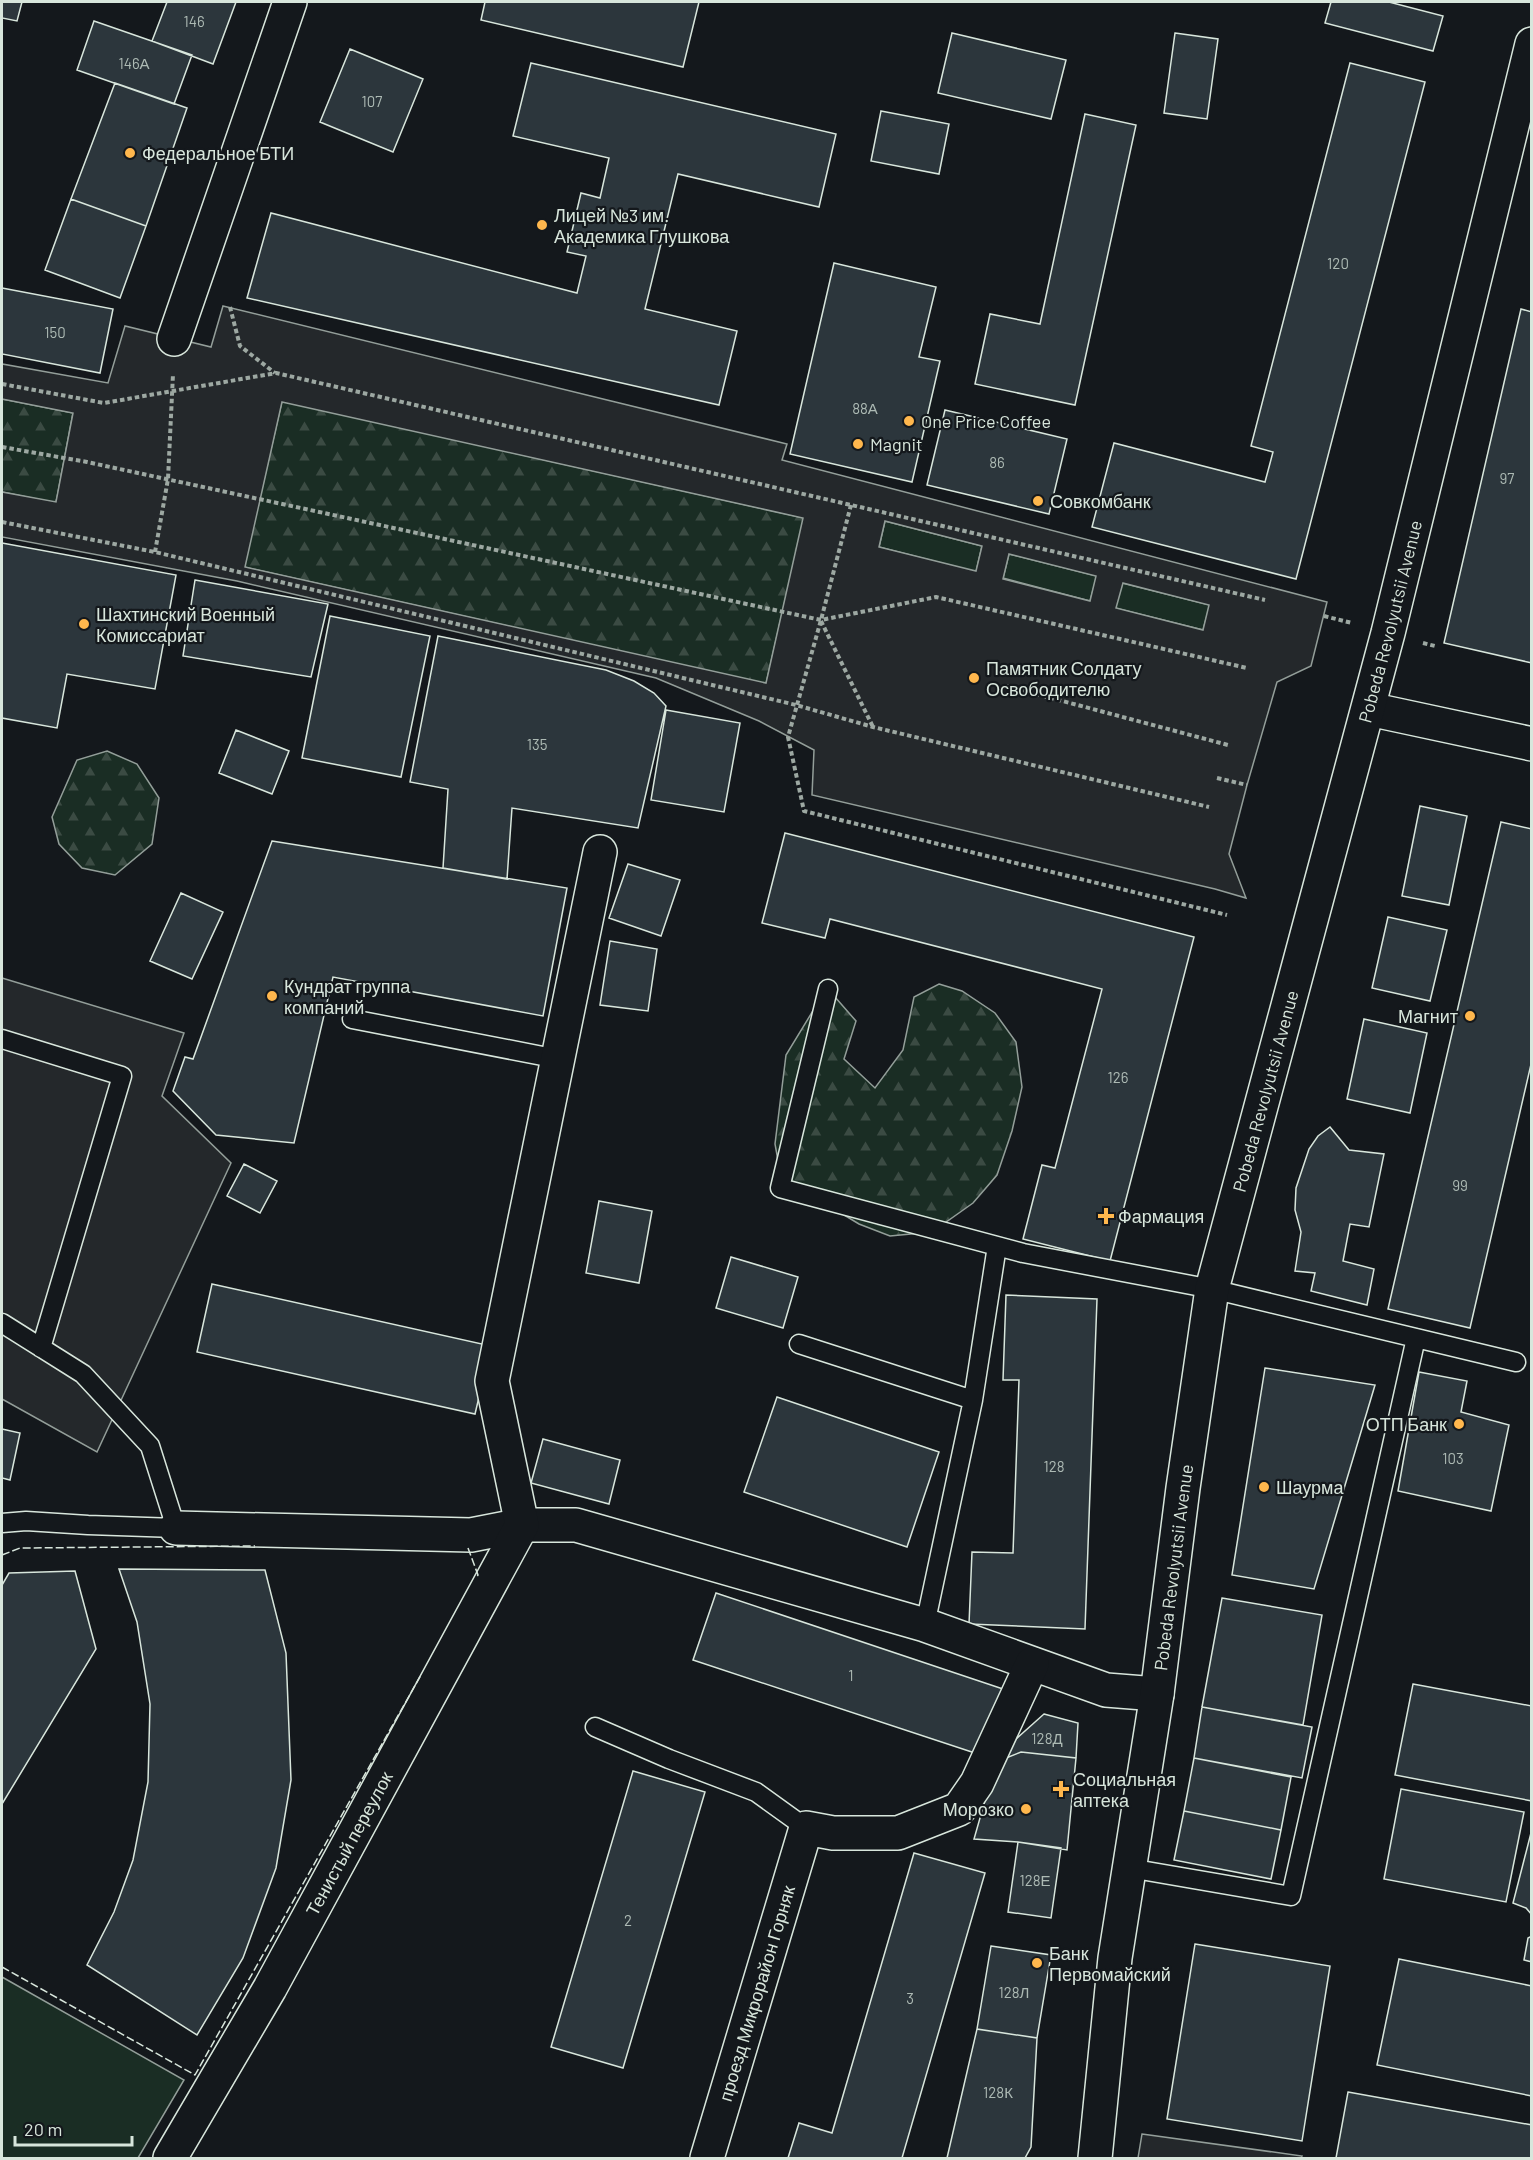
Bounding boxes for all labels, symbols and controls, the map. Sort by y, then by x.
house number: 146 [183,12,205,30]
house number: 146А [118,54,150,72]
house number: 107 [362,92,382,110]
place label: Федеральное БТИ [142,142,294,164]
marker: Федеральное БТИ [123,146,137,160]
place label: Лицей №3 им. Академика Глушкова [554,204,730,247]
marker: Лицей №3 им. Академика Глушкова [535,218,549,232]
house number: 120 [1327,254,1349,272]
house number: 150 [44,323,66,341]
house number: 88А [852,399,878,417]
place label: One Price Coffee [921,410,1051,432]
marker: One Price Coffee [902,414,916,428]
place label: Magnit [870,433,923,455]
marker: Magnit [851,437,865,451]
house number: 86 [989,453,1005,471]
house number: 97 [1500,469,1514,487]
place label: Совкомбанк [1050,490,1151,512]
marker: Совкомбанк [1031,494,1045,508]
street label: Pobeda Revolyutsii Avenue [1353,518,1426,725]
place label: Шахтинский Военный Комиссариат [96,603,275,646]
marker: Шахтинский Военный Комиссариат [77,617,91,631]
place label: Памятник Солдату Освободителю [986,657,1141,700]
marker: Памятник Солдату Освободителю [967,671,981,685]
house number: 135 [527,735,547,753]
place label: Кундрат группа компаний [284,975,411,1018]
street label: Pobeda Revolyutsii Avenue [1228,988,1303,1194]
marker: Кундрат группа компаний [265,989,279,1003]
place label: Магнит [1398,1005,1458,1027]
marker: Магнит [1463,1009,1477,1023]
house number: 126 [1107,1068,1129,1086]
house number: 99 [1452,1176,1468,1194]
place label: Фармация [1118,1205,1204,1227]
marker: Фармация [1099,1209,1113,1223]
place label: ОТП Банк [1366,1413,1447,1435]
marker: ОТП Банк [1452,1417,1466,1431]
house number: 103 [1442,1449,1464,1467]
house number: 128 [1043,1457,1065,1475]
street label: Pobeda Revolyutsii Avenue [1149,1463,1197,1672]
place label: Шаурма [1276,1476,1344,1498]
marker: Шаурма [1257,1480,1271,1494]
house number: 1 [848,1666,854,1684]
house number: 128Д [1031,1729,1063,1747]
street label: Тенистый переулок [301,1767,397,1919]
place label: Социальная аптека [1073,1768,1176,1811]
marker: Социальная аптека [1054,1782,1068,1796]
place label: Морозко [943,1798,1014,1820]
marker: Морозко [1019,1802,1033,1816]
house number: 128Е [1019,1871,1051,1889]
street label: проезд Микрорайон Горняк [714,1883,799,2104]
house number: 2 [624,1911,632,1929]
place label: Банк Первомайский [1049,1942,1171,1985]
marker: Банк Первомайский [1030,1956,1044,1970]
house number: 128Л [999,1983,1029,2001]
house number: 3 [906,1989,914,2007]
house number: 128К [983,2083,1013,2101]
scale bar [15,2109,132,2147]
text: 20 m [24,2118,62,2140]

